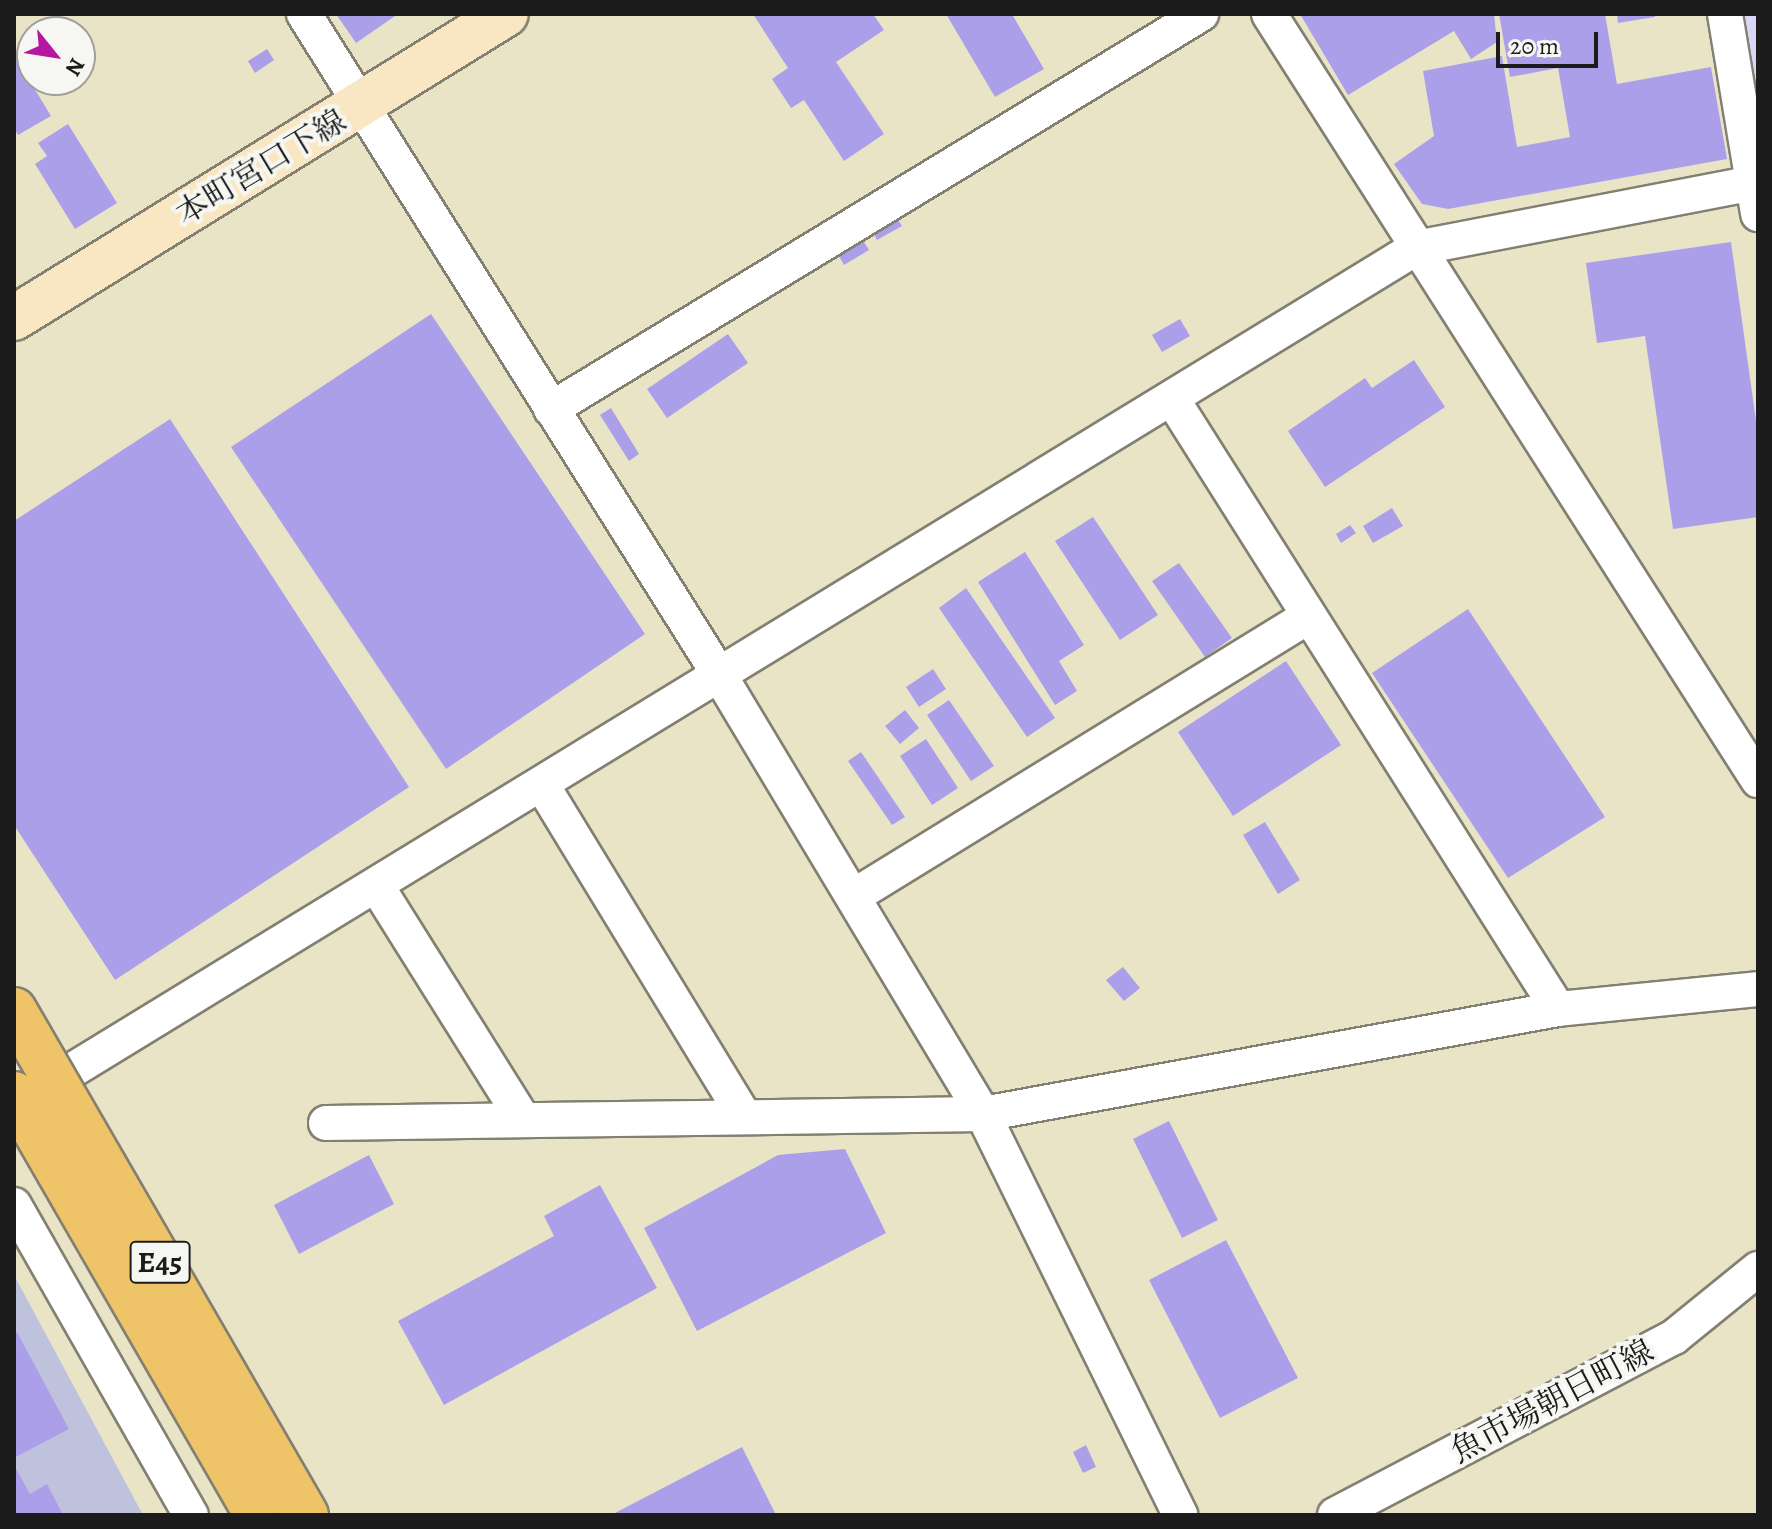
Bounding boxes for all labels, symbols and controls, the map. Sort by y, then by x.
north arrow [16,16,96,96]
scale bar [1500,16,1602,66]
text: 20 m [1510,30,1559,62]
text: N [58,53,92,81]
street label: 本町宮口下線 [169,101,353,233]
road number: E45 [128,1236,192,1288]
street label: 魚市場朝日町線 [1444,1331,1660,1471]

